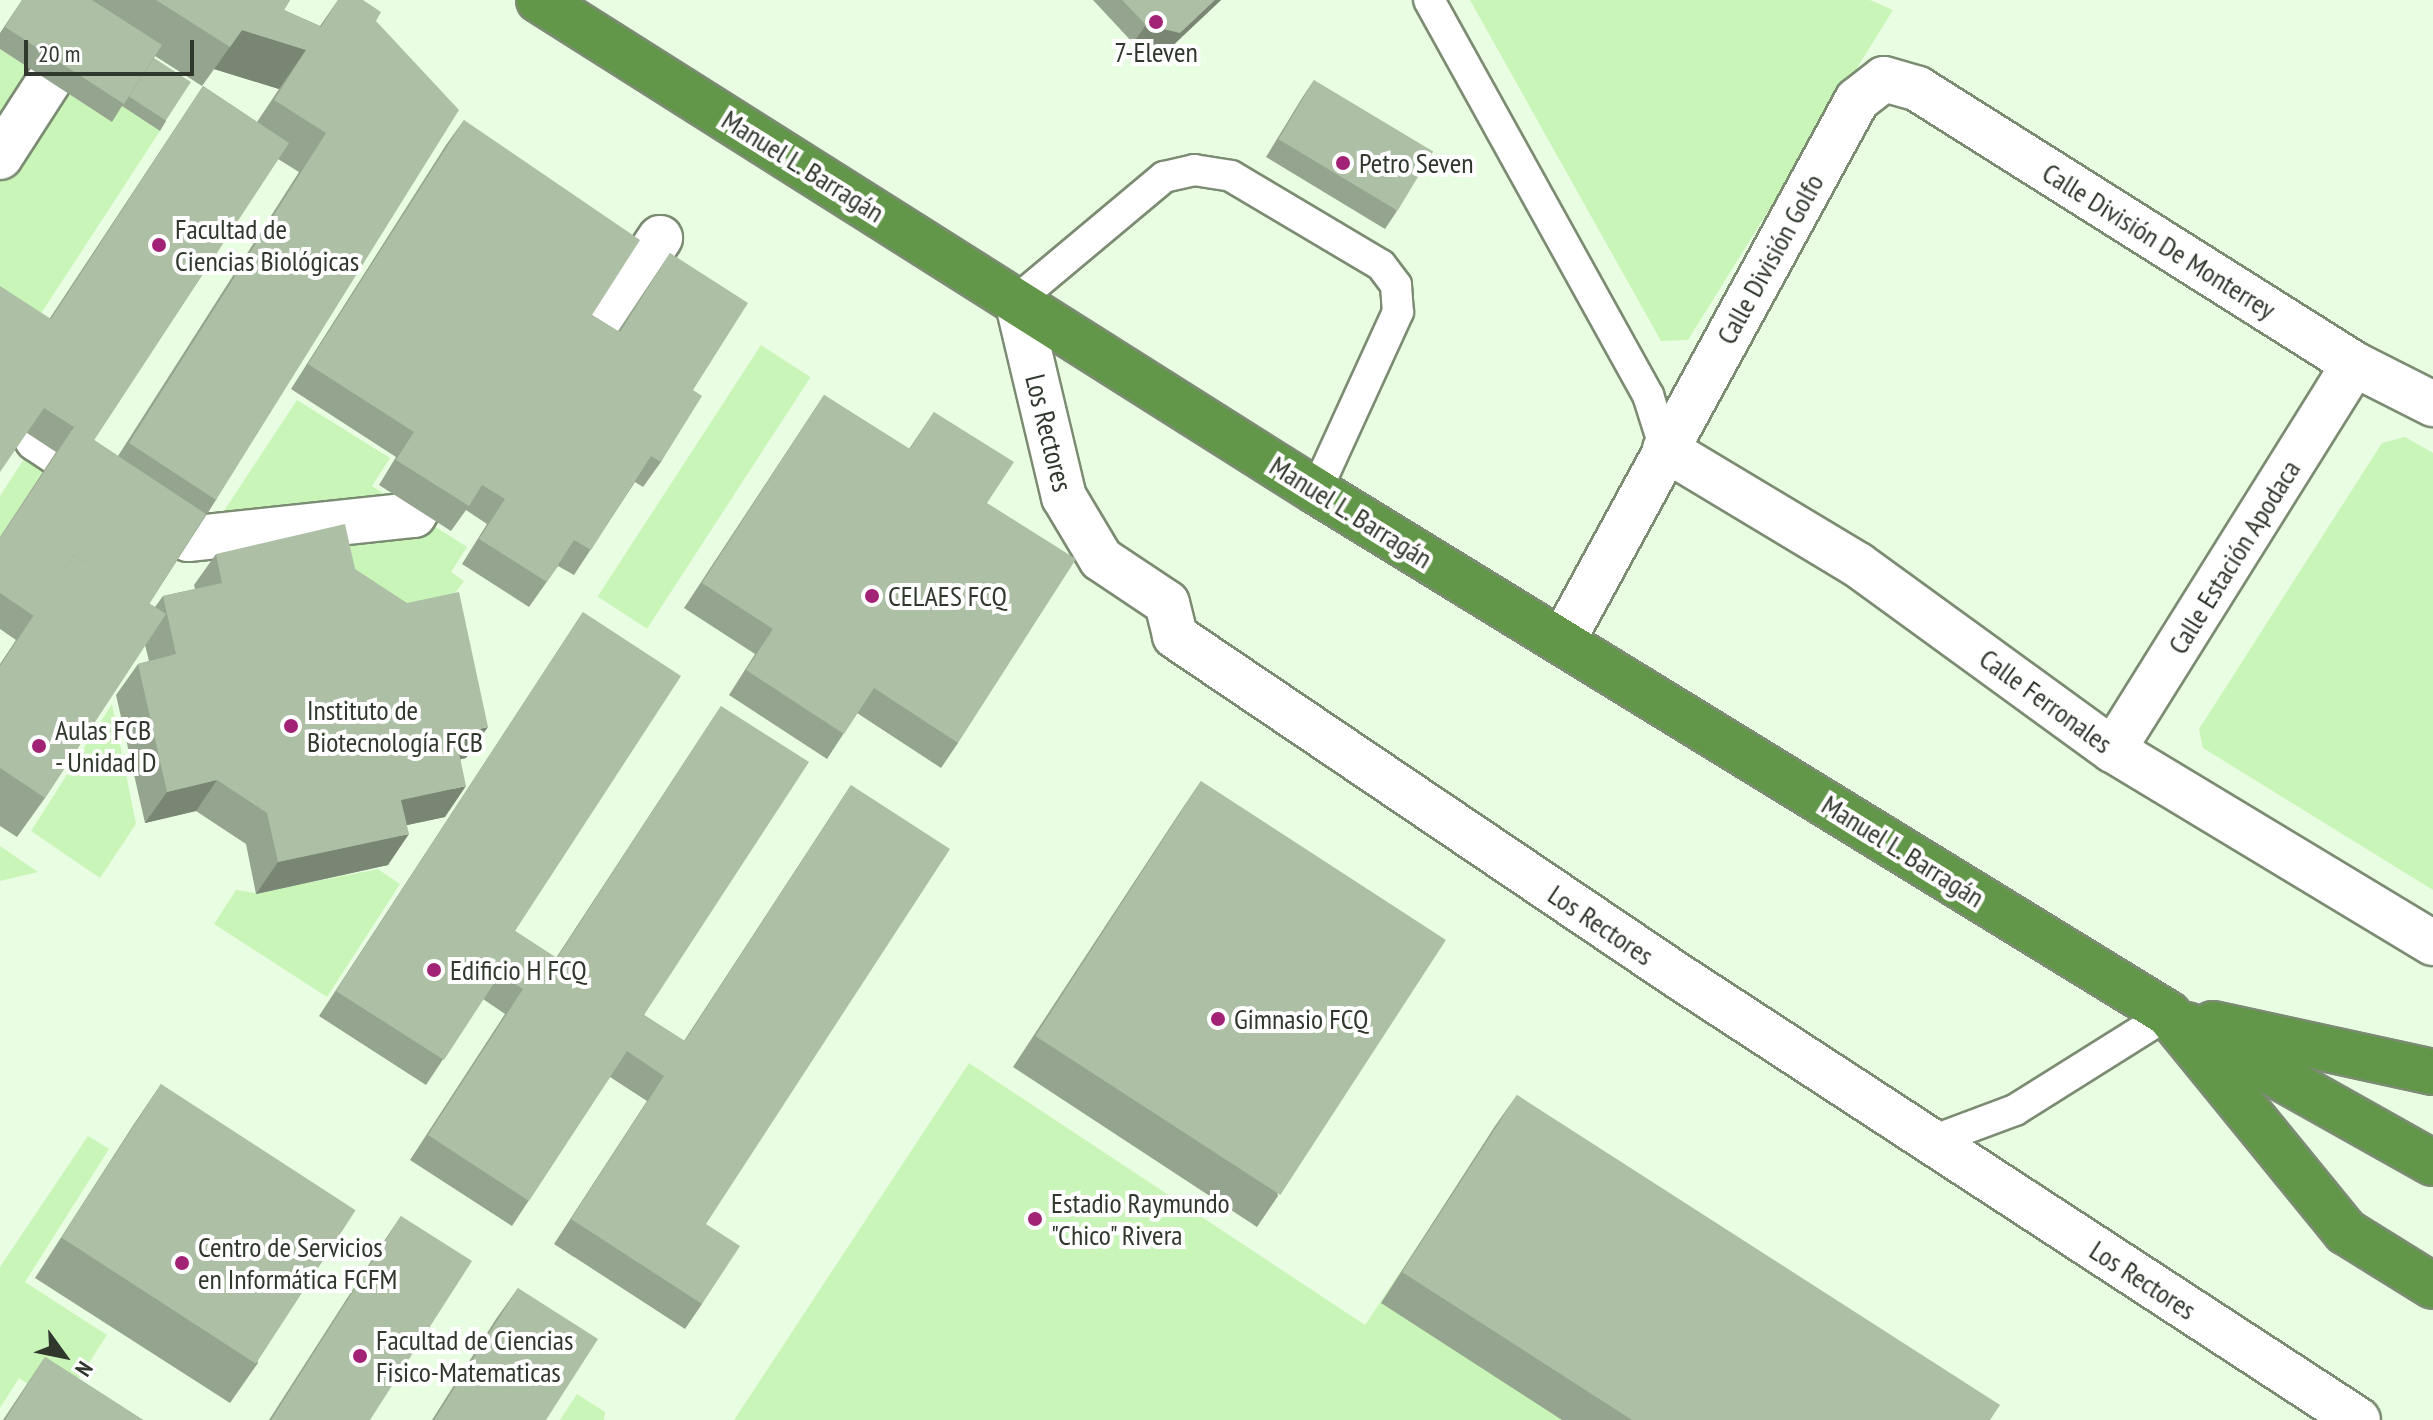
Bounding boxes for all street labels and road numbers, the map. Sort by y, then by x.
street label: Manuel L. Barragán [715,102,891,230]
street label: Calle División De Monterrey [2036,156,2282,326]
street label: Calle División Golfo [1709,168,1831,350]
street label: Los Rectores [1018,371,1080,495]
street label: Manuel L. Barragán [1263,448,1439,576]
street label: Calle Estación Apodaca [2161,454,2307,660]
street label: Calle Ferronales [1973,642,2119,760]
street label: Manuel L. Barragán [1815,787,1991,915]
street label: Los Rectores [1542,878,1660,972]
street label: Los Rectores [2084,1233,2202,1327]

